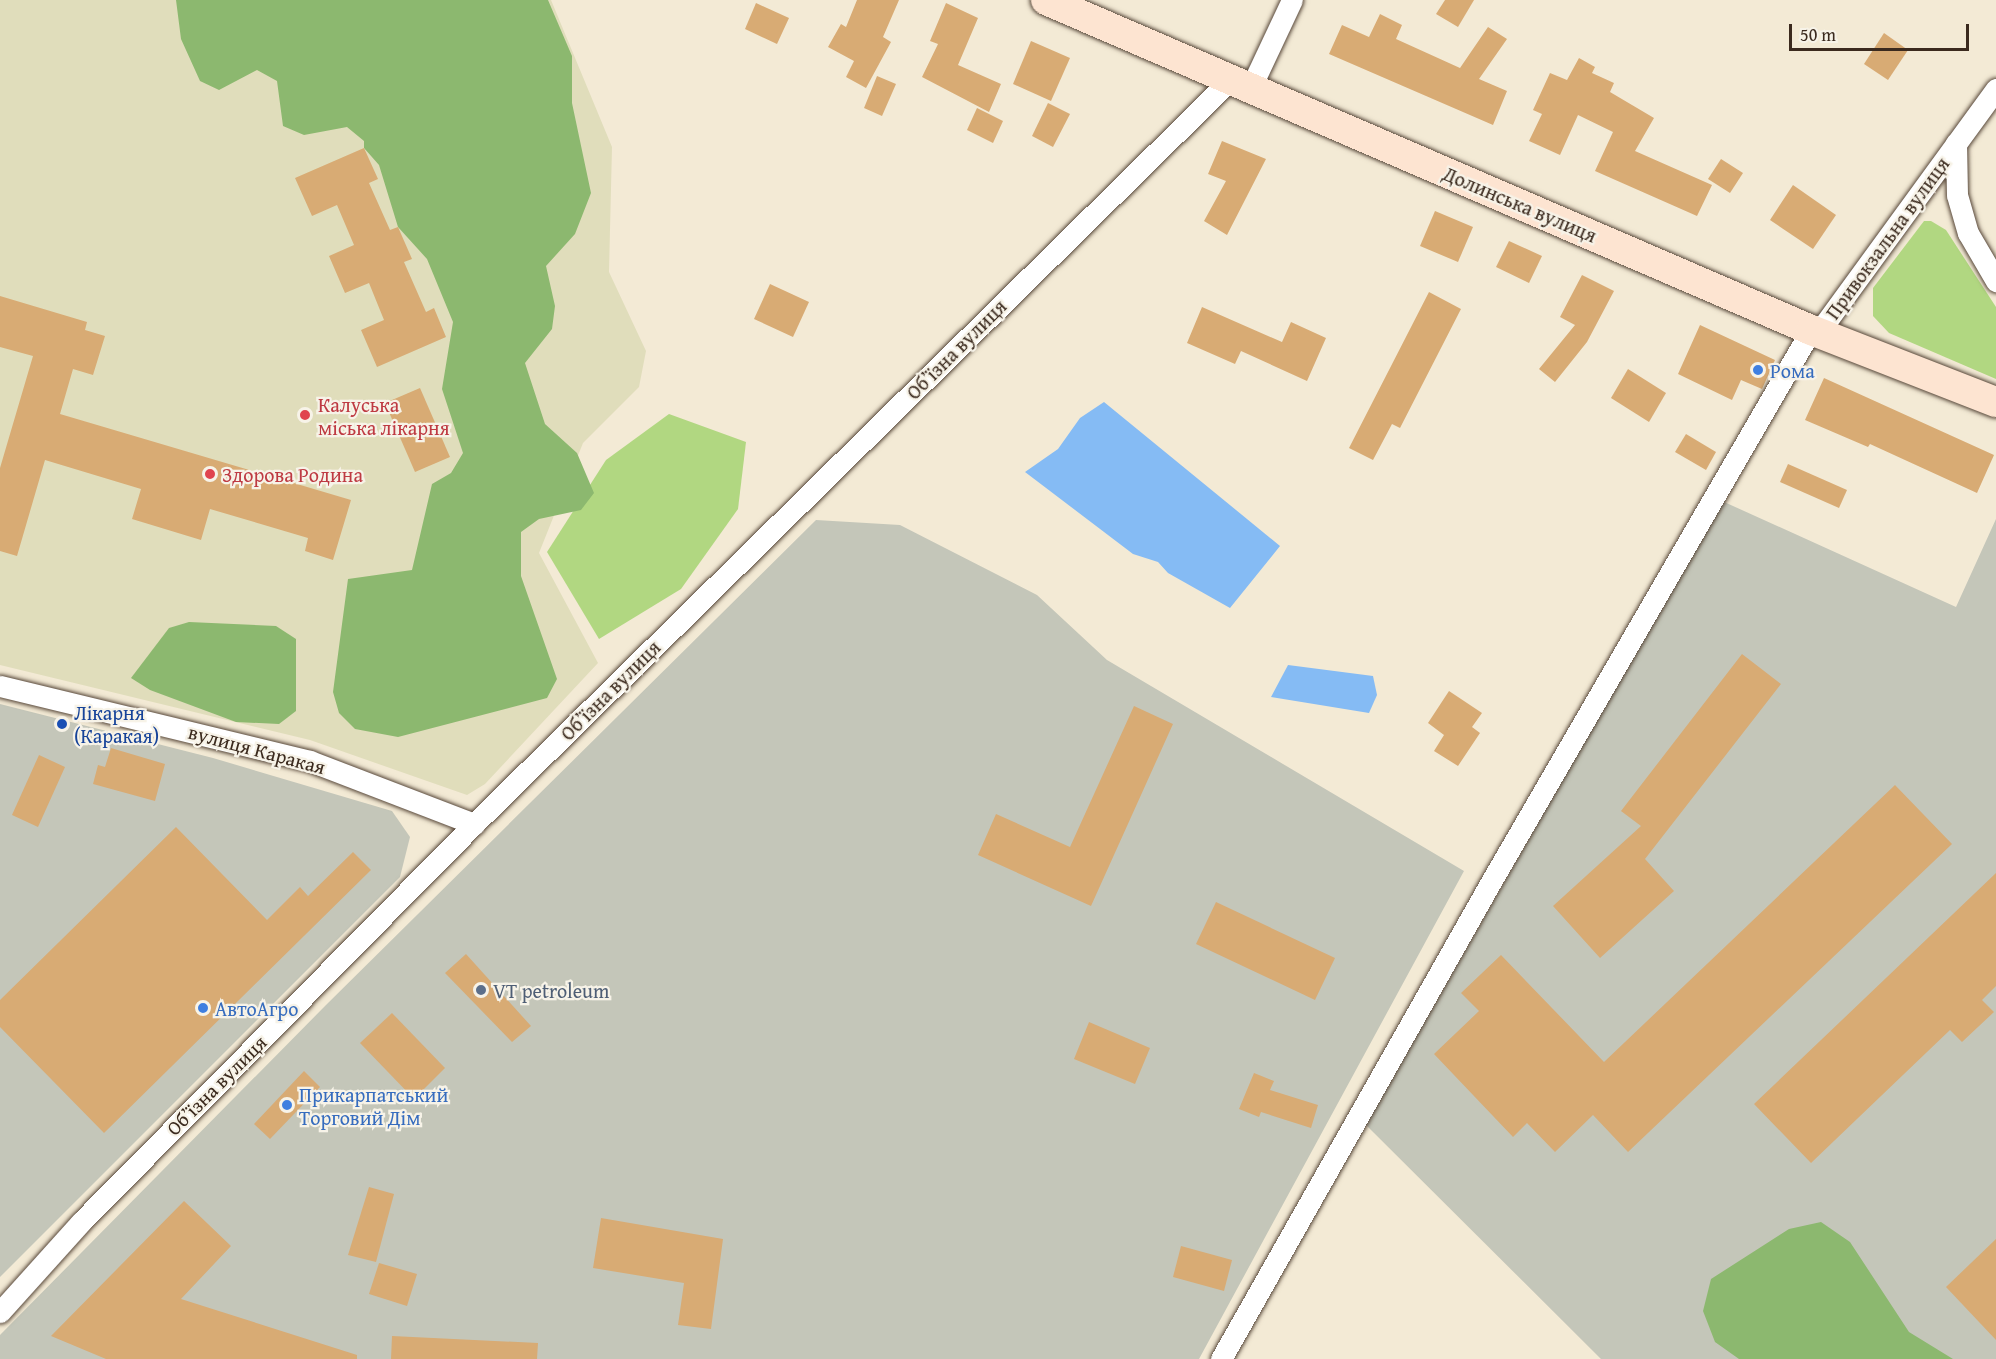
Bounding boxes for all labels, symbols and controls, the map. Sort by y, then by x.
scale bar [1792,12,1972,50]
text: 50 m [1800,21,1836,48]
street label: Привокзальна вулиця [1820,152,1954,324]
street label: Долинська вулиця [1440,161,1600,247]
street label: Обʼїзна вулиця [901,294,1011,404]
place label: Рома [1770,358,1815,382]
marker: Рома [1751,363,1765,377]
place label: Калуська міська лікарня [318,392,450,439]
marker: Калуська міська лікарня [296,406,314,424]
place label: Здорова Родина [222,462,363,486]
marker: Здорова Родина [203,467,217,481]
street label: Обʼїзна вулиця [555,635,665,745]
place label: Лікарня (Каракая) [74,700,159,747]
marker: Лікарня (Каракая) [55,717,69,731]
street label: вулиця Каракая [186,719,328,779]
place label: VT petroleum [493,978,609,1002]
marker: VT petroleum [474,983,488,997]
place label: АвтоАгро [215,996,298,1020]
marker: АвтоАгро [196,1001,210,1015]
street label: Обʼїзна вулиця [161,1030,271,1140]
place label: Прикарпатський Торговий Дім [299,1082,448,1129]
marker: Прикарпатський Торговий Дім [280,1098,294,1112]

